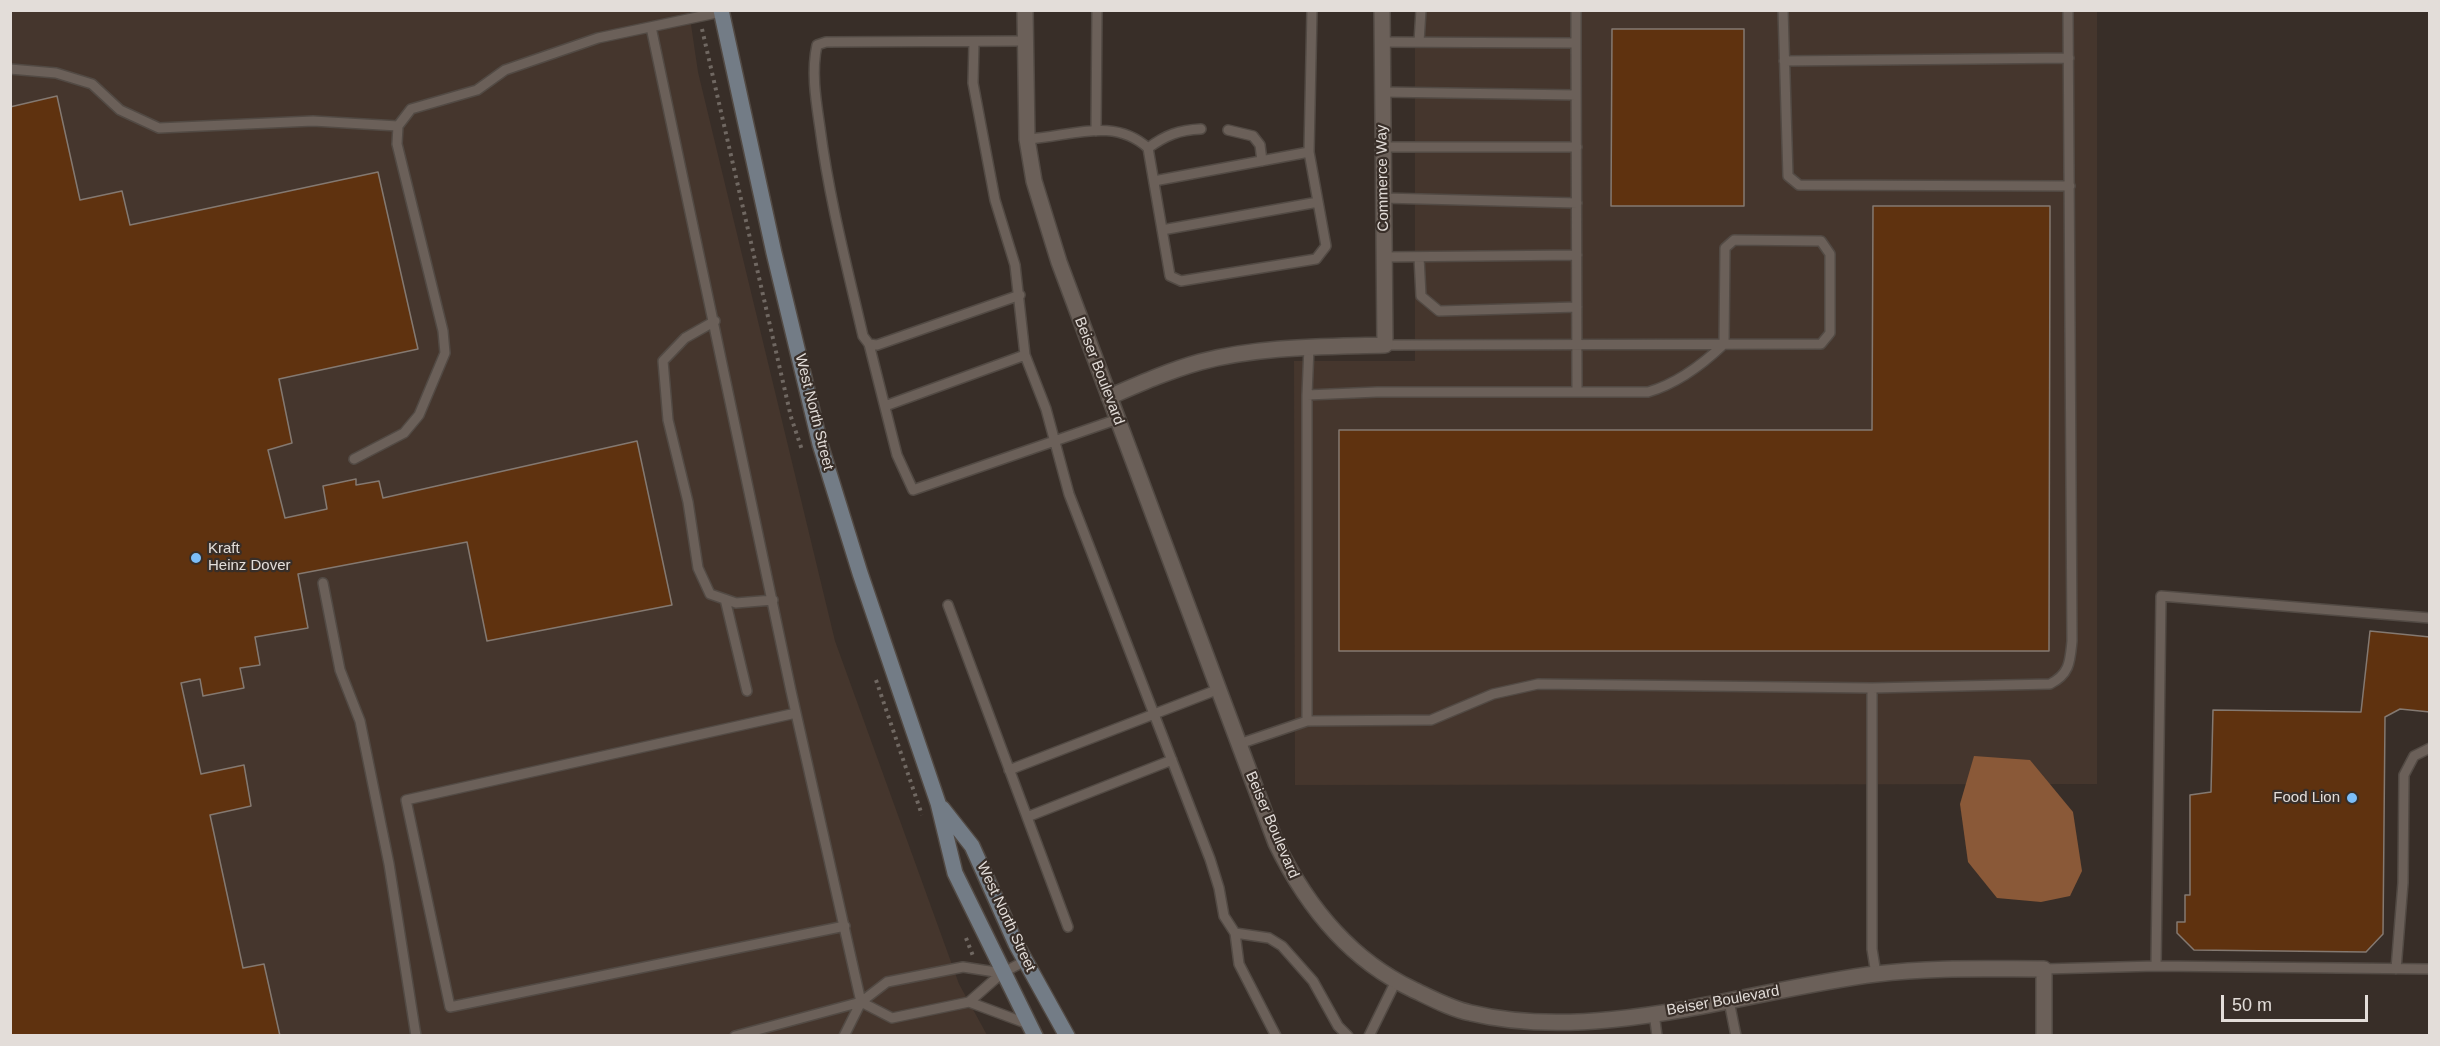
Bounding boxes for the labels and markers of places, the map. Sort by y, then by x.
place label: Kraft Heinz Dover [208,540,291,575]
marker: Kraft Heinz Dover [189,551,203,565]
place label: Food Lion [2273,789,2340,807]
marker: Food Lion [2345,791,2359,805]

